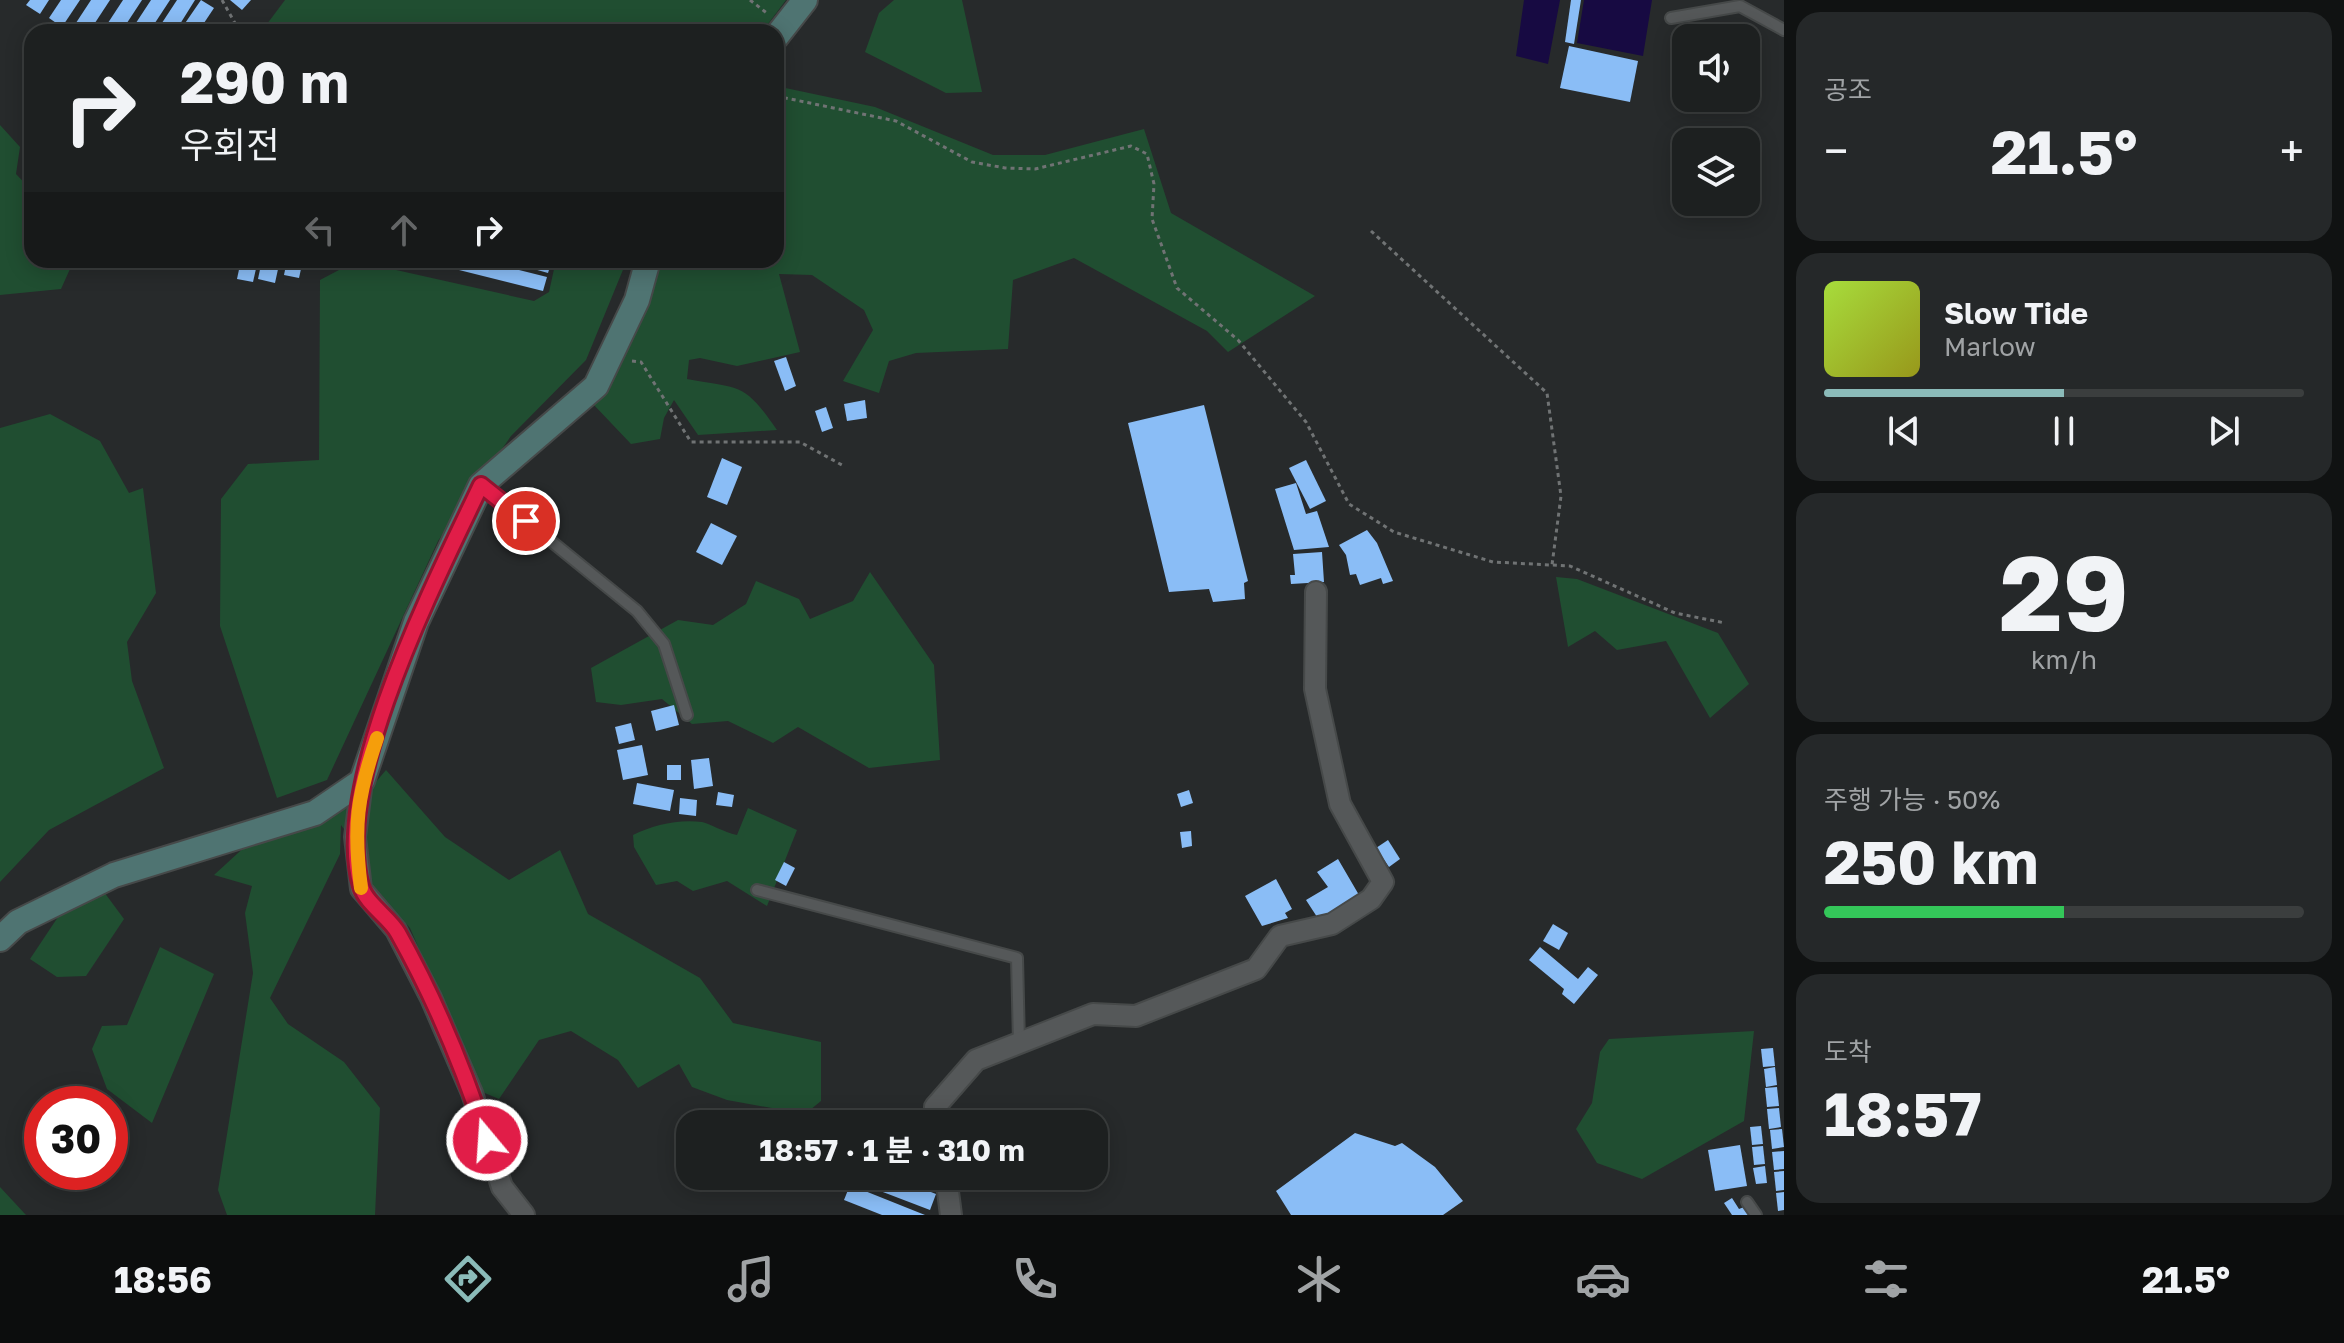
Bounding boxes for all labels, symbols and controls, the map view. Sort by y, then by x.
map controls [1672,24,1760,216]
button: sound [1672,24,1760,112]
text: 290 m [180,48,349,115]
icon: right [48,56,152,160]
text: 공조 [1824,74,1872,105]
text: 21.5° [1991,115,2137,187]
text: 우회전 [180,123,279,166]
text: − [1824,124,1848,177]
text: + [2280,124,2304,177]
button: layers [1672,128,1760,216]
icon: left [298,208,342,252]
icon: ahead [382,208,426,252]
icon: right [466,208,510,252]
text: Slow Tide [1944,295,2088,331]
text: Marlow [1944,331,2036,362]
icon: previous [1882,409,1926,453]
icon: pause [2042,409,2086,453]
icon: next [2202,409,2246,453]
pin [492,487,560,555]
icon: arrive [504,499,548,543]
text: 29 [1999,529,2129,654]
text: km/h [2031,644,2097,675]
text: 주행 가능 · 50% [1824,784,2000,815]
text: 250 km [1824,825,2039,897]
text: 도착 [1824,1036,1872,1067]
text: 18:57 [1824,1077,1982,1149]
speed limit sign: 30 [24,1086,128,1190]
position arrow [445,1098,529,1182]
text: 18:57 · 1 분 · 310 m [759,1132,1025,1168]
icon: directions [440,1251,496,1307]
icon: music [723,1251,779,1307]
icon: phone [1007,1251,1063,1307]
icon: climate [1291,1251,1347,1307]
icon: car [1575,1251,1631,1307]
icon: filters [1858,1251,1914,1307]
text: 18:56 [114,1258,212,1301]
text: 21.5° [2142,1258,2230,1301]

